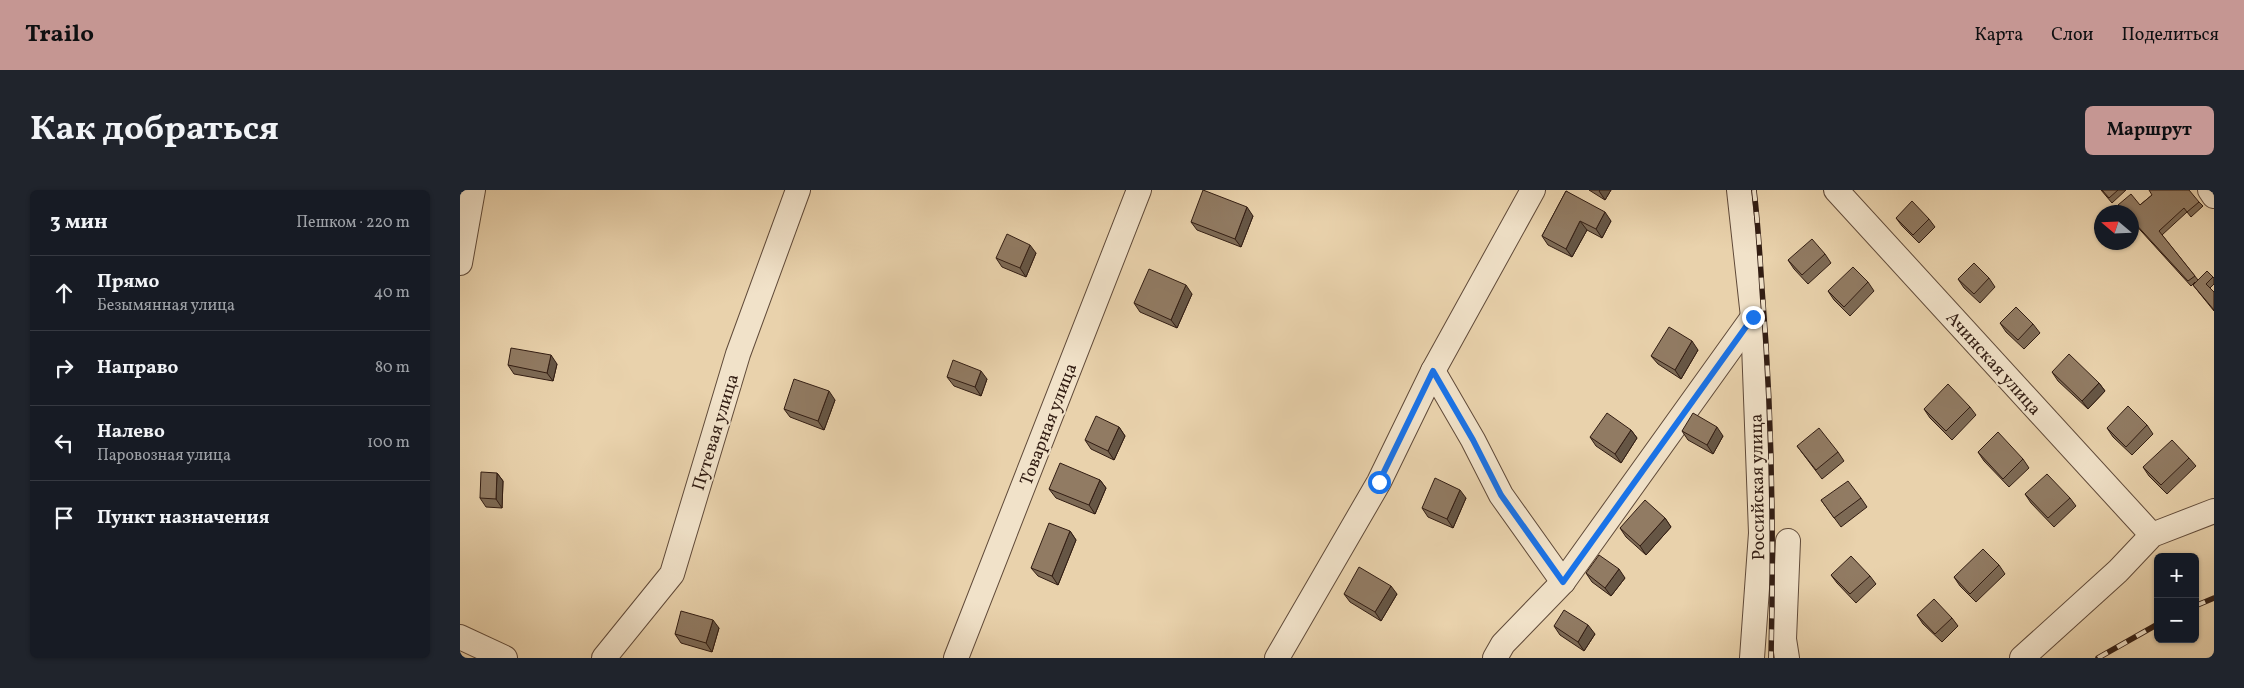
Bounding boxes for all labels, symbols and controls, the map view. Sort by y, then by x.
text: Trailo [25,18,94,52]
text: Карта [1975,23,2023,48]
text: Слои [2051,23,2093,48]
text: Поделиться [2121,23,2219,48]
text: Как добраться [30,106,279,154]
button: Маршрут [2085,106,2214,155]
north arrow [2094,205,2139,250]
text: 3 мин [50,208,108,237]
text: Пешком · 220 m [296,212,410,234]
text: Прямо [97,269,159,295]
icon: ahead [50,279,78,307]
text: 40 m [374,282,410,304]
text: Безымянная улица [97,295,235,317]
route end [1742,306,1765,329]
street label: Ачинская улица [1939,307,2046,421]
icon: right [50,354,78,382]
text: Направо [97,355,179,381]
text: 80 m [375,357,410,379]
street label: Товарная улица [1015,360,1084,489]
street label: Путевая улица [687,371,746,494]
street label: Российская улица [1745,413,1772,561]
text: Налево [97,419,165,445]
icon: left [50,429,78,457]
text: 100 m [367,432,410,454]
text: Паровозная улица [97,445,231,467]
route start [1368,471,1391,494]
icon: arrive [50,504,78,532]
text: Пункт назначения [97,505,270,531]
map controls [2154,553,2199,643]
button: + [2154,553,2199,598]
button: − [2154,598,2199,643]

